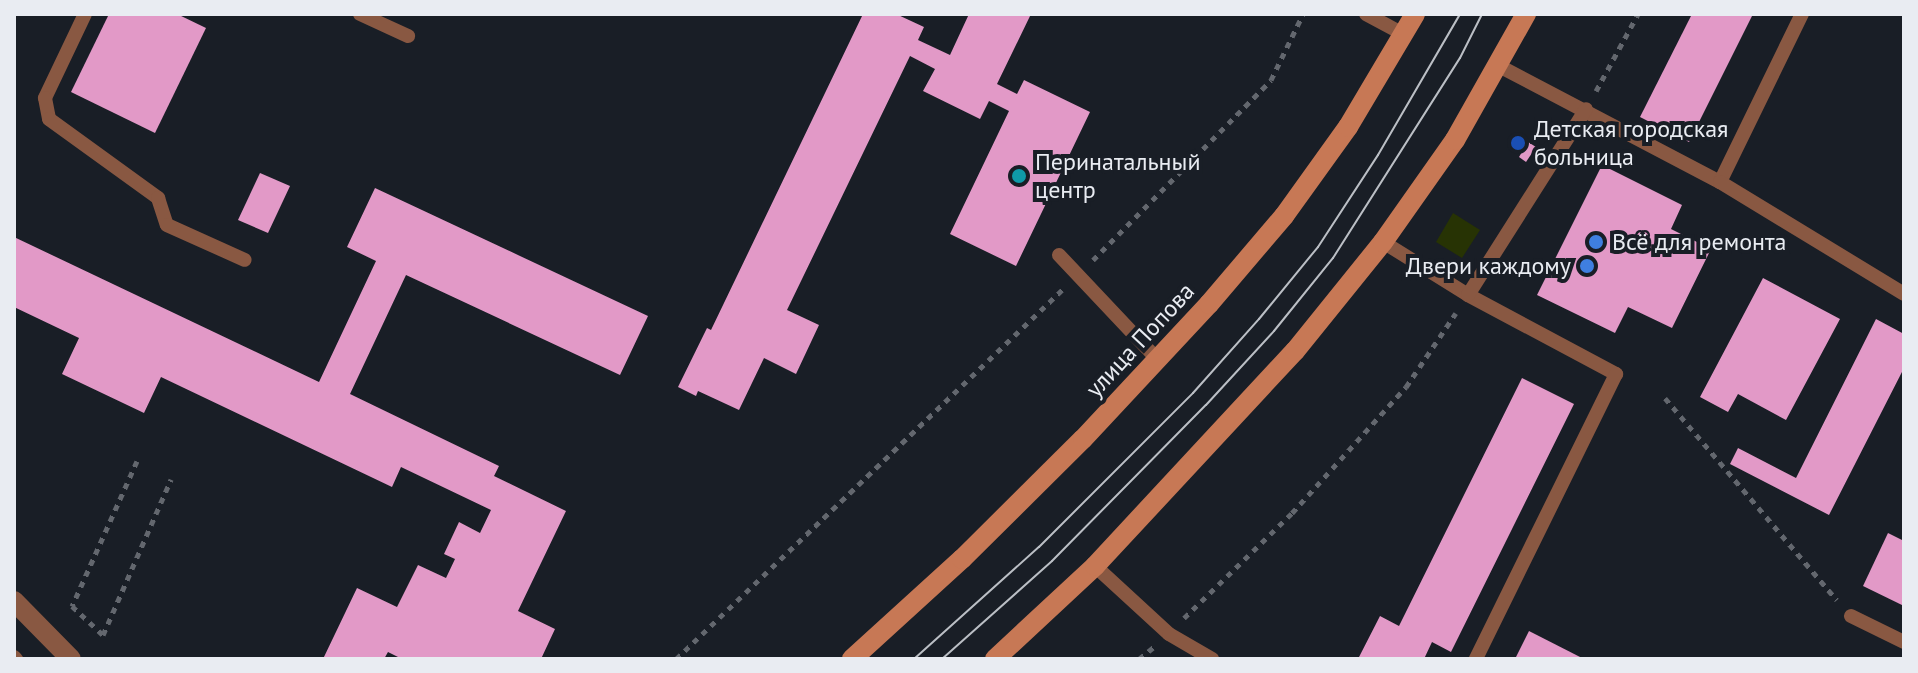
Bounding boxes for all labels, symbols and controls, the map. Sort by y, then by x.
place label: Детская городская больница [1534,115,1728,171]
marker: Детская городская больница [1509,134,1527,152]
place label: Перинатальный центр [1035,148,1201,204]
marker: Перинатальный центр [1010,167,1028,185]
place label: Всё для ремонта [1612,228,1786,256]
marker: Всё для ремонта [1587,233,1605,251]
place label: Двери каждому [1406,252,1571,280]
marker: Двери каждому [1578,257,1596,275]
street label: улица Попова [1080,277,1200,403]

